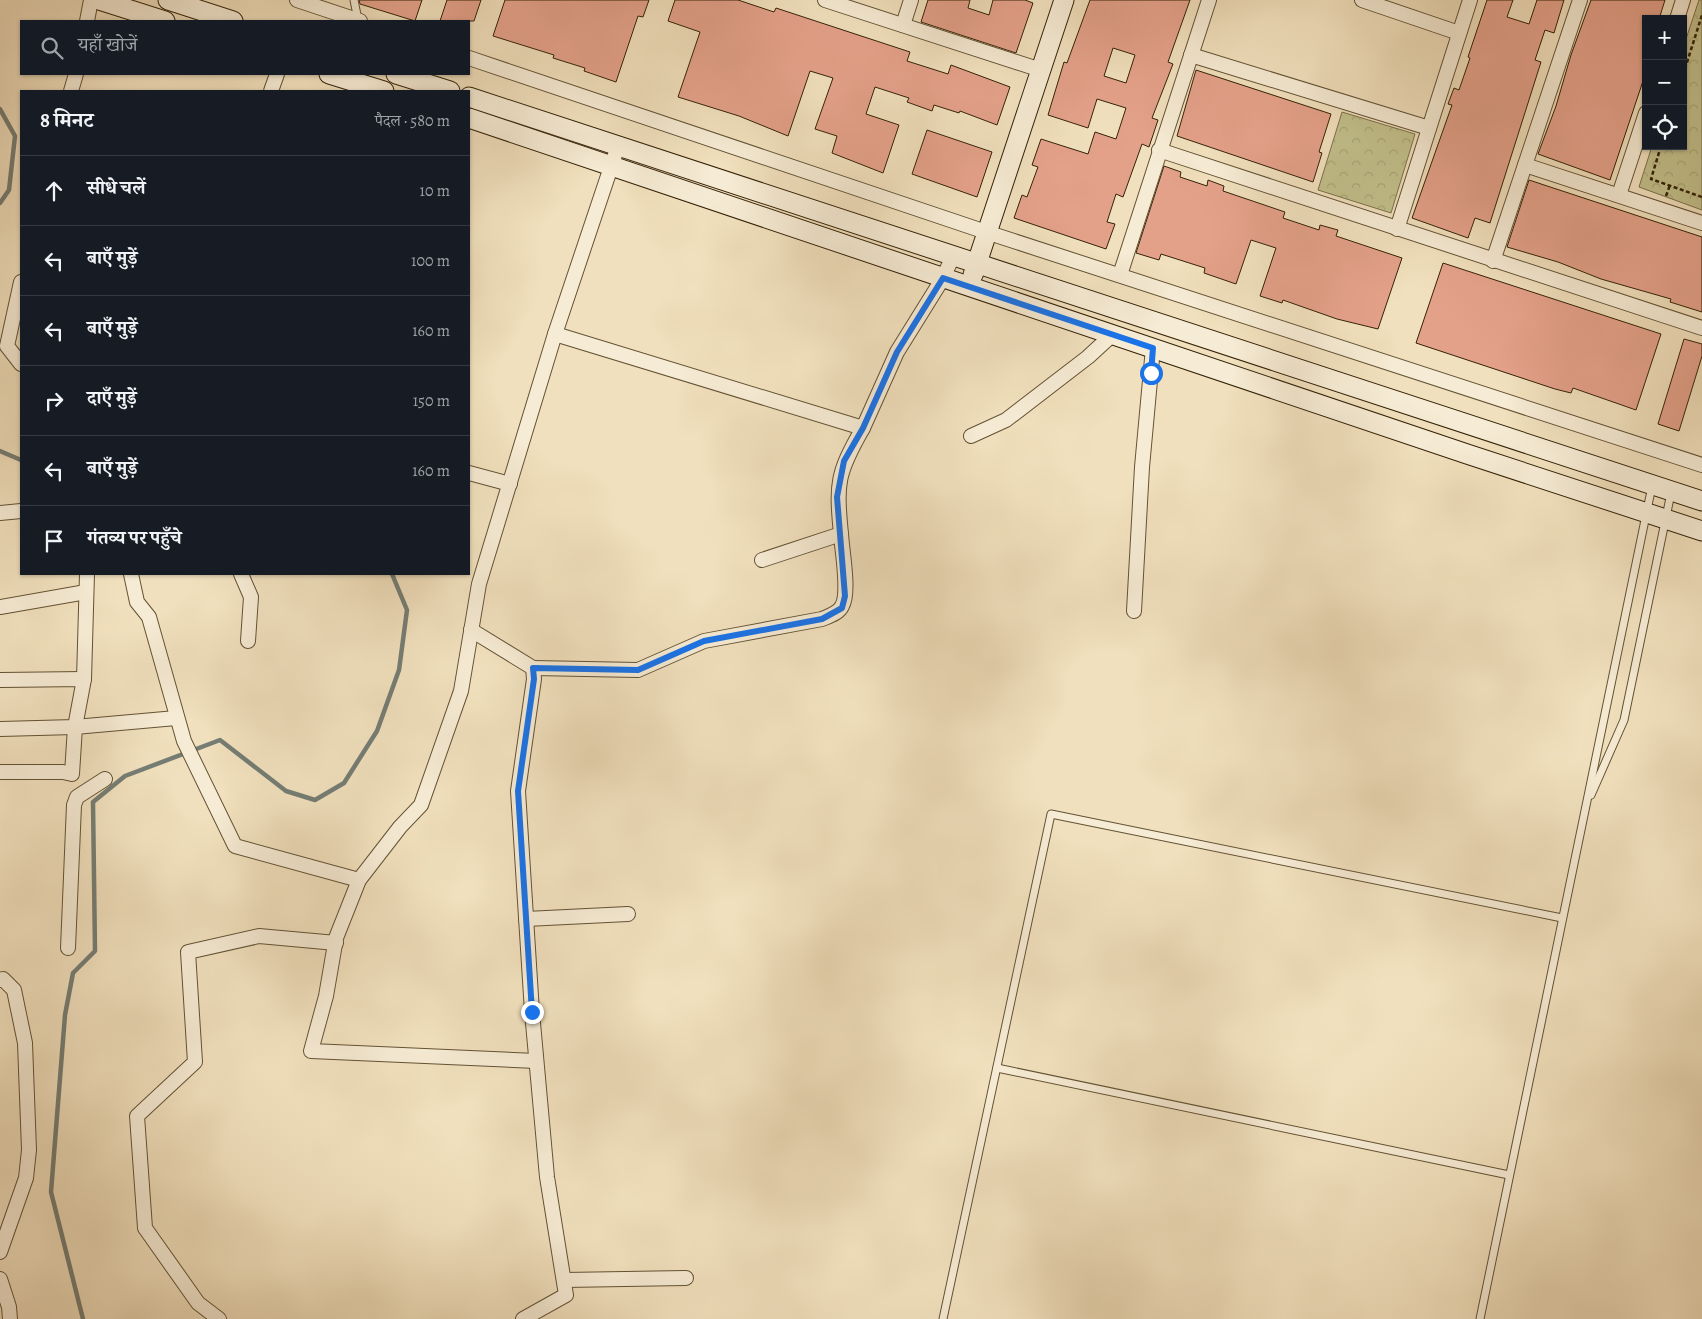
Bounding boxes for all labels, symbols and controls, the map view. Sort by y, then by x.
map controls [1642,15,1687,150]
button: + [1642,15,1687,60]
search box [20,20,470,75]
text: यहाँ खोजें [78,32,137,58]
icon: search [38,34,66,62]
button: − [1642,60,1687,105]
button: locate [1642,105,1687,150]
text: 8 मिनट [40,106,94,134]
text: पैदल · 580 m [375,110,450,132]
text: सीधे चलें [87,175,145,201]
icon: ahead [40,177,68,205]
text: 10 m [420,180,450,202]
text: बाएँ मुड़ें [87,245,137,271]
icon: left [40,247,68,275]
text: 100 m [411,250,450,272]
text: बाएँ मुड़ें [87,315,137,341]
icon: left [40,317,68,345]
text: 160 m [412,320,450,342]
route start [1140,362,1163,385]
text: दाएँ मुड़ें [87,385,137,411]
icon: right [40,387,68,415]
text: 150 m [413,390,450,412]
text: बाएँ मुड़ें [87,455,137,481]
icon: left [40,457,68,485]
text: 160 m [412,460,450,482]
text: गंतव्य पर पहुँचे [87,525,182,551]
icon: arrive [40,527,68,555]
route end [521,1001,544,1024]

